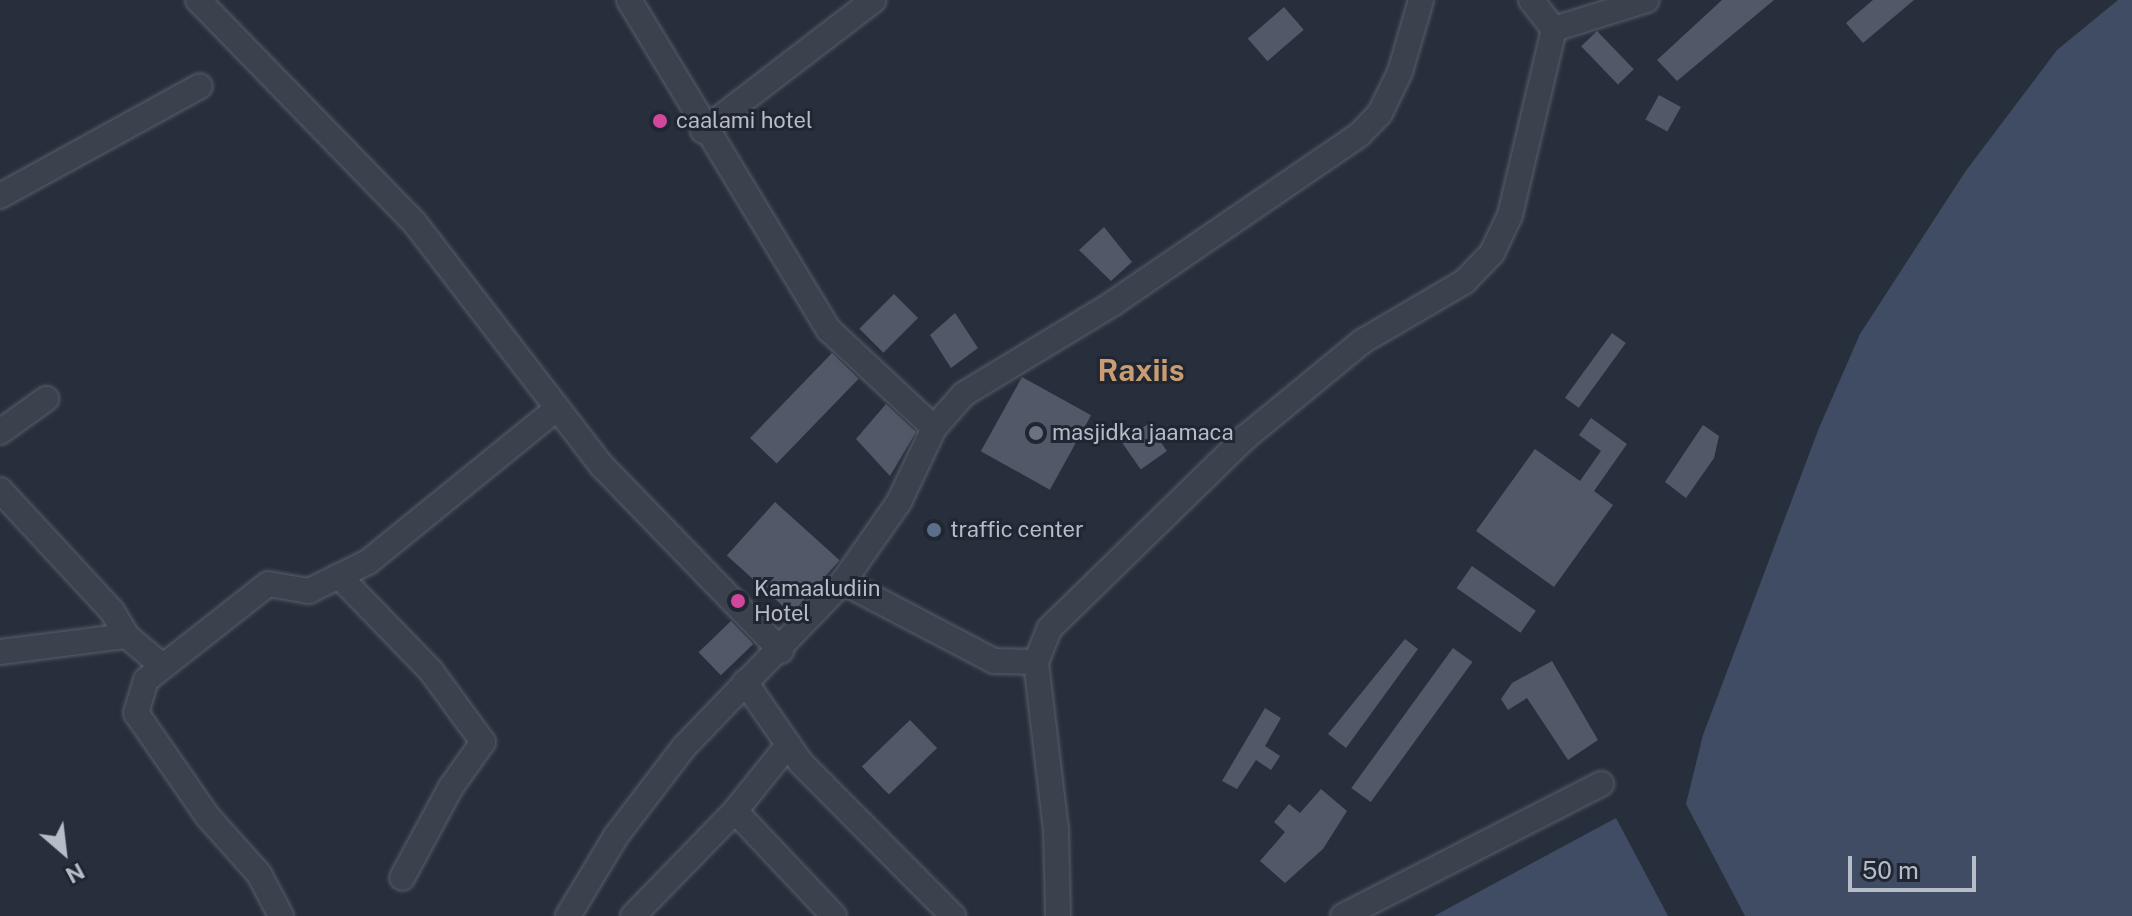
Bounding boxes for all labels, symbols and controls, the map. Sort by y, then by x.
place label: caalami hotel [676,108,813,134]
marker: caalami hotel [651,112,669,130]
district label: Raxiis [1098,352,1184,388]
place label: masjidka jaamaca [1052,420,1234,446]
marker: masjidka jaamaca [1027,424,1045,442]
place label: traffic center [950,517,1084,543]
marker: traffic center [925,521,943,539]
place label: Kamaaludiin Hotel [754,575,880,626]
marker: Kamaaludiin Hotel [729,592,747,610]
north arrow [24,812,104,892]
scale bar [1852,840,1980,890]
text: 50 m [1862,856,1919,884]
text: N [62,858,89,889]

